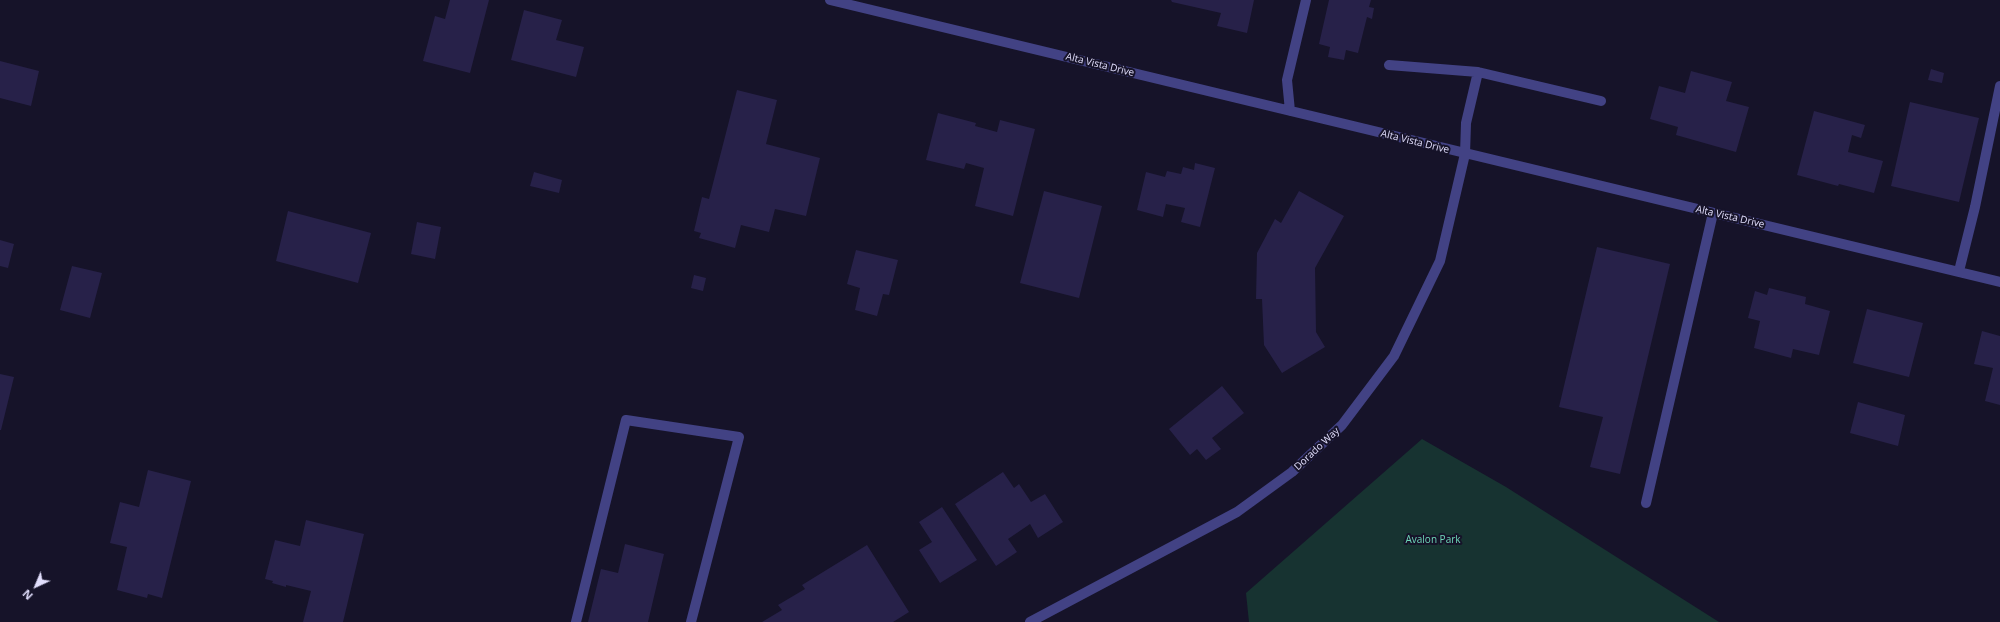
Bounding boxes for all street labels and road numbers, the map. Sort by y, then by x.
street label: Alta Vista Drive [1065,51,1135,79]
street label: Alta Vista Drive [1380,128,1450,156]
street label: Alta Vista Drive [1695,203,1765,231]
street label: Dorado Way [1292,425,1342,473]

